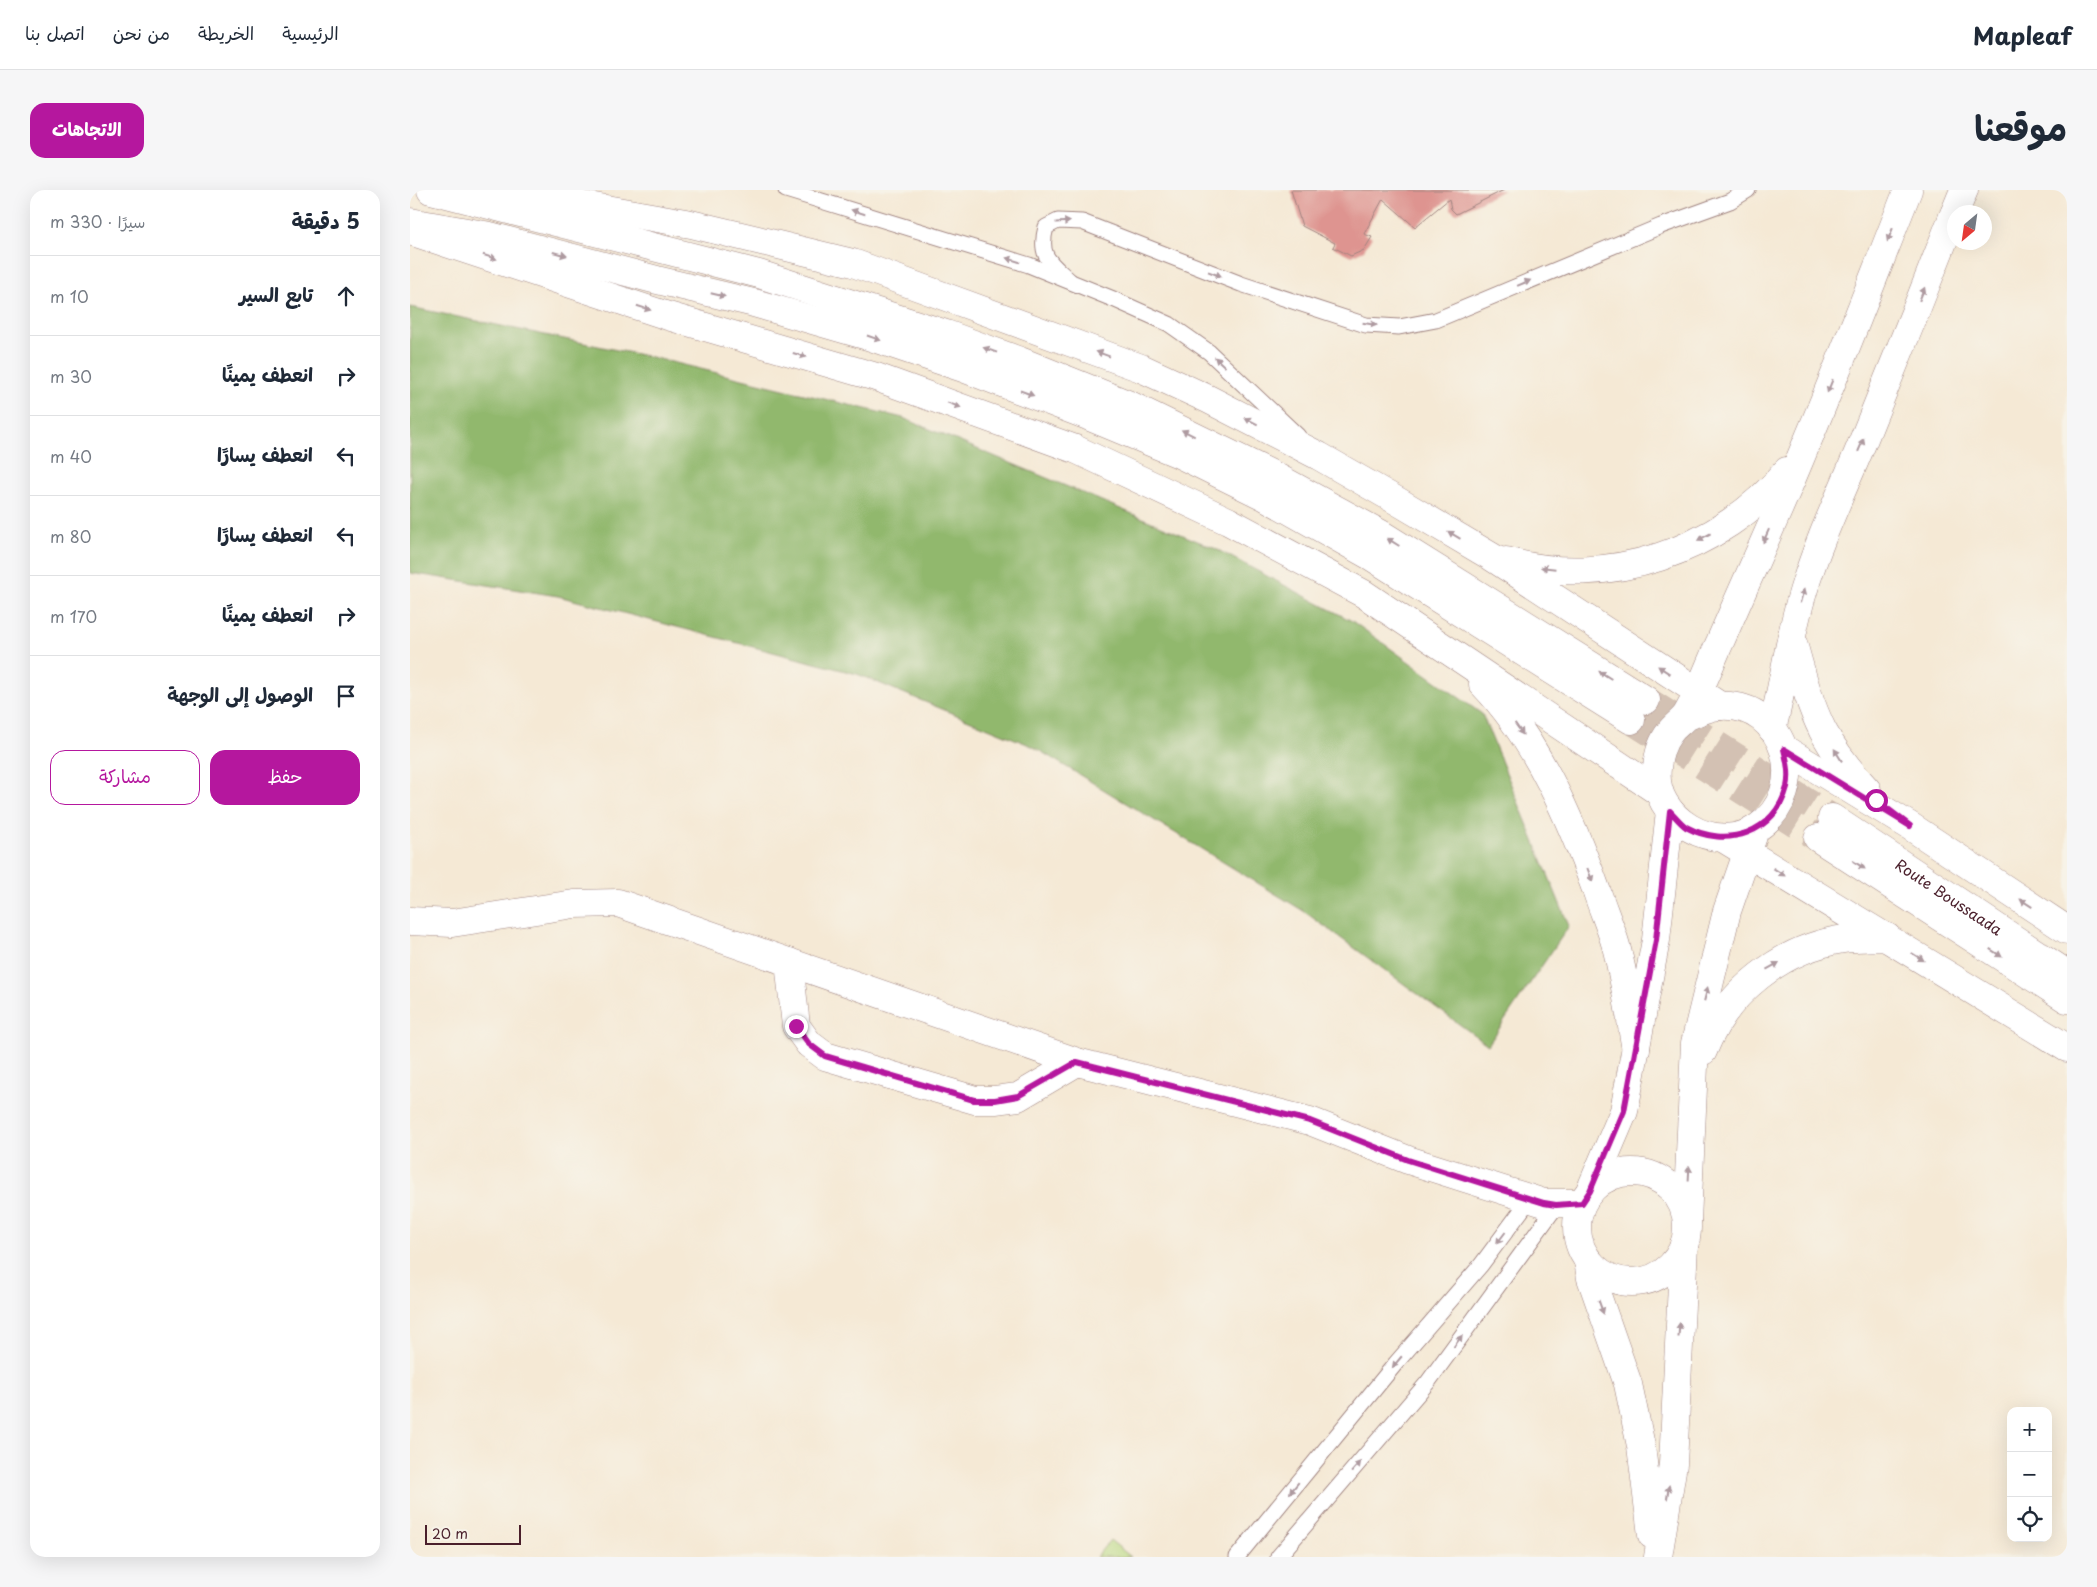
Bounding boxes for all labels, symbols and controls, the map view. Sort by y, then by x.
text: Mapleaf [1973,17,2072,53]
text: اتصل بنا [25,19,85,46]
text: من نحن [113,19,170,46]
text: الخريطة [198,19,254,46]
text: الرئيسية [282,19,339,46]
text: موقعنا [1974,100,2067,153]
button: الاتجاهات [30,103,144,158]
text: 5 دقيقة [291,204,360,236]
north arrow [1947,205,1992,250]
one-way arrow [851,207,866,215]
text: سيرًا · 330 m [50,209,145,233]
one-way arrow [1056,218,1072,226]
one-way arrow [1885,228,1893,242]
one-way arrow [553,251,568,259]
one-way arrow [482,254,497,261]
one-way arrow [1006,256,1021,263]
one-way arrow [1208,271,1223,279]
one-way arrow [1517,279,1531,287]
text: تابع السير [239,280,313,308]
icon: ahead [332,282,360,310]
text: 10 m [50,284,89,308]
one-way arrow [1919,287,1927,301]
one-way arrow [710,291,725,299]
one-way arrow [637,304,652,312]
one-way arrow [1362,321,1378,329]
one-way arrow [867,334,882,342]
one-way arrow [982,346,997,353]
one-way arrow [1096,350,1111,357]
one-way arrow [792,351,807,359]
one-way arrow [1214,356,1226,368]
text: انعطف يمينًا [222,360,313,388]
icon: right [332,362,360,390]
text: 30 m [50,364,92,388]
one-way arrow [1825,379,1833,393]
one-way arrow [1020,389,1035,397]
one-way arrow [947,401,962,409]
one-way arrow [1244,417,1258,425]
one-way arrow [1181,429,1195,437]
one-way arrow [1858,438,1866,452]
text: انعطف يسارًا [217,440,313,468]
icon: left [332,442,360,470]
text: 40 m [50,444,92,468]
text: انعطف يسارًا [217,520,313,548]
icon: left [332,522,360,550]
text: 80 m [50,524,91,548]
one-way arrow [1762,529,1770,543]
one-way arrow [1448,530,1461,539]
one-way arrow [1698,533,1711,542]
one-way arrow [1387,537,1400,546]
one-way arrow [1539,564,1555,572]
one-way arrow [1798,588,1806,604]
text: انعطف يمينًا [222,600,313,628]
icon: right [332,602,360,630]
text: 170 m [50,604,97,628]
one-way arrow [1658,665,1671,675]
one-way arrow [1598,670,1611,679]
text: الوصول إلى الوجهة [167,680,313,708]
icon: arrive [332,682,360,710]
one-way arrow [1513,722,1524,735]
one-way arrow [1834,749,1843,762]
button: مشاركة [50,750,200,805]
button: حفظ [210,750,360,805]
route start [1865,789,1888,812]
street label: Route Boussaada [1891,852,2008,940]
one-way arrow [1853,860,1866,869]
one-way arrow [1587,867,1594,882]
one-way arrow [1773,868,1786,877]
one-way arrow [2020,898,2033,908]
one-way arrow [1989,948,2002,958]
one-way arrow [1912,952,1925,961]
one-way arrow [1766,962,1781,970]
one-way arrow [1702,986,1710,1001]
route end [785,1015,808,1038]
one-way arrow [1686,1164,1694,1180]
one-way arrow [1496,1231,1506,1245]
one-way arrow [1598,1300,1605,1315]
one-way arrow [1676,1321,1684,1337]
one-way arrow [1453,1334,1463,1348]
one-way arrow [1391,1356,1403,1368]
map controls [2007,1407,2052,1542]
button: + [2007,1407,2052,1452]
button: − [2007,1452,2052,1497]
one-way arrow [1350,1461,1361,1474]
one-way arrow [1288,1481,1299,1494]
one-way arrow [1665,1483,1673,1499]
button: locate [2007,1497,2052,1542]
scale bar [425,1522,521,1545]
text: 20 m [432,1523,468,1544]

